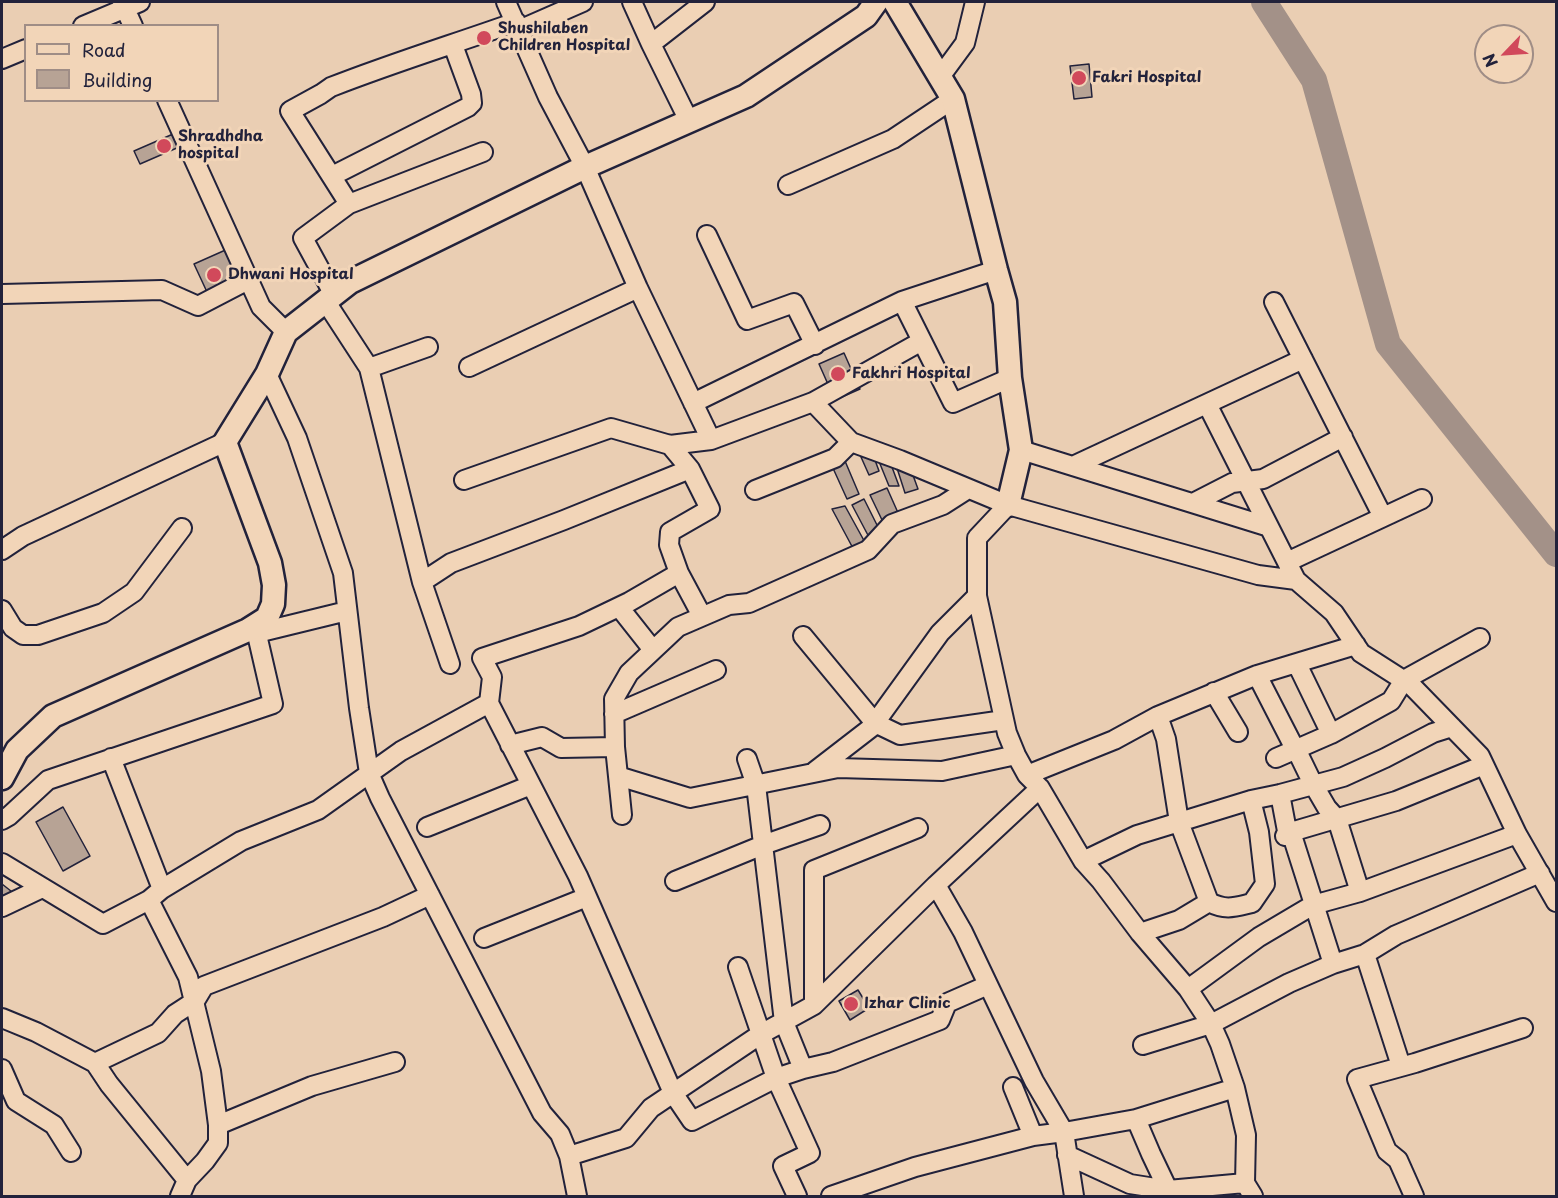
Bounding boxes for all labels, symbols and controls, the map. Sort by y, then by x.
place label: Shushilaben Children Hospital [498,20,630,55]
legend [24,24,219,102]
north arrow [1474,24,1534,84]
marker: Shushilaben Children Hospital [475,29,493,47]
text: Road [82,36,126,63]
text: N [1476,50,1503,72]
text: Building [82,66,152,93]
marker: Fakri Hospital [1070,69,1088,87]
place label: Fakri Hospital [1092,69,1201,87]
place label: Shradhdha hospital [178,128,263,163]
marker: Shradhdha hospital [155,137,173,155]
marker: Dhwani Hospital [205,266,223,284]
place label: Dhwani Hospital [228,266,354,284]
marker: Fakhri Hospital [829,365,847,383]
place label: Fakhri Hospital [852,365,971,383]
marker: Izhar Clinic [842,995,860,1013]
place label: Izhar Clinic [864,995,951,1013]

